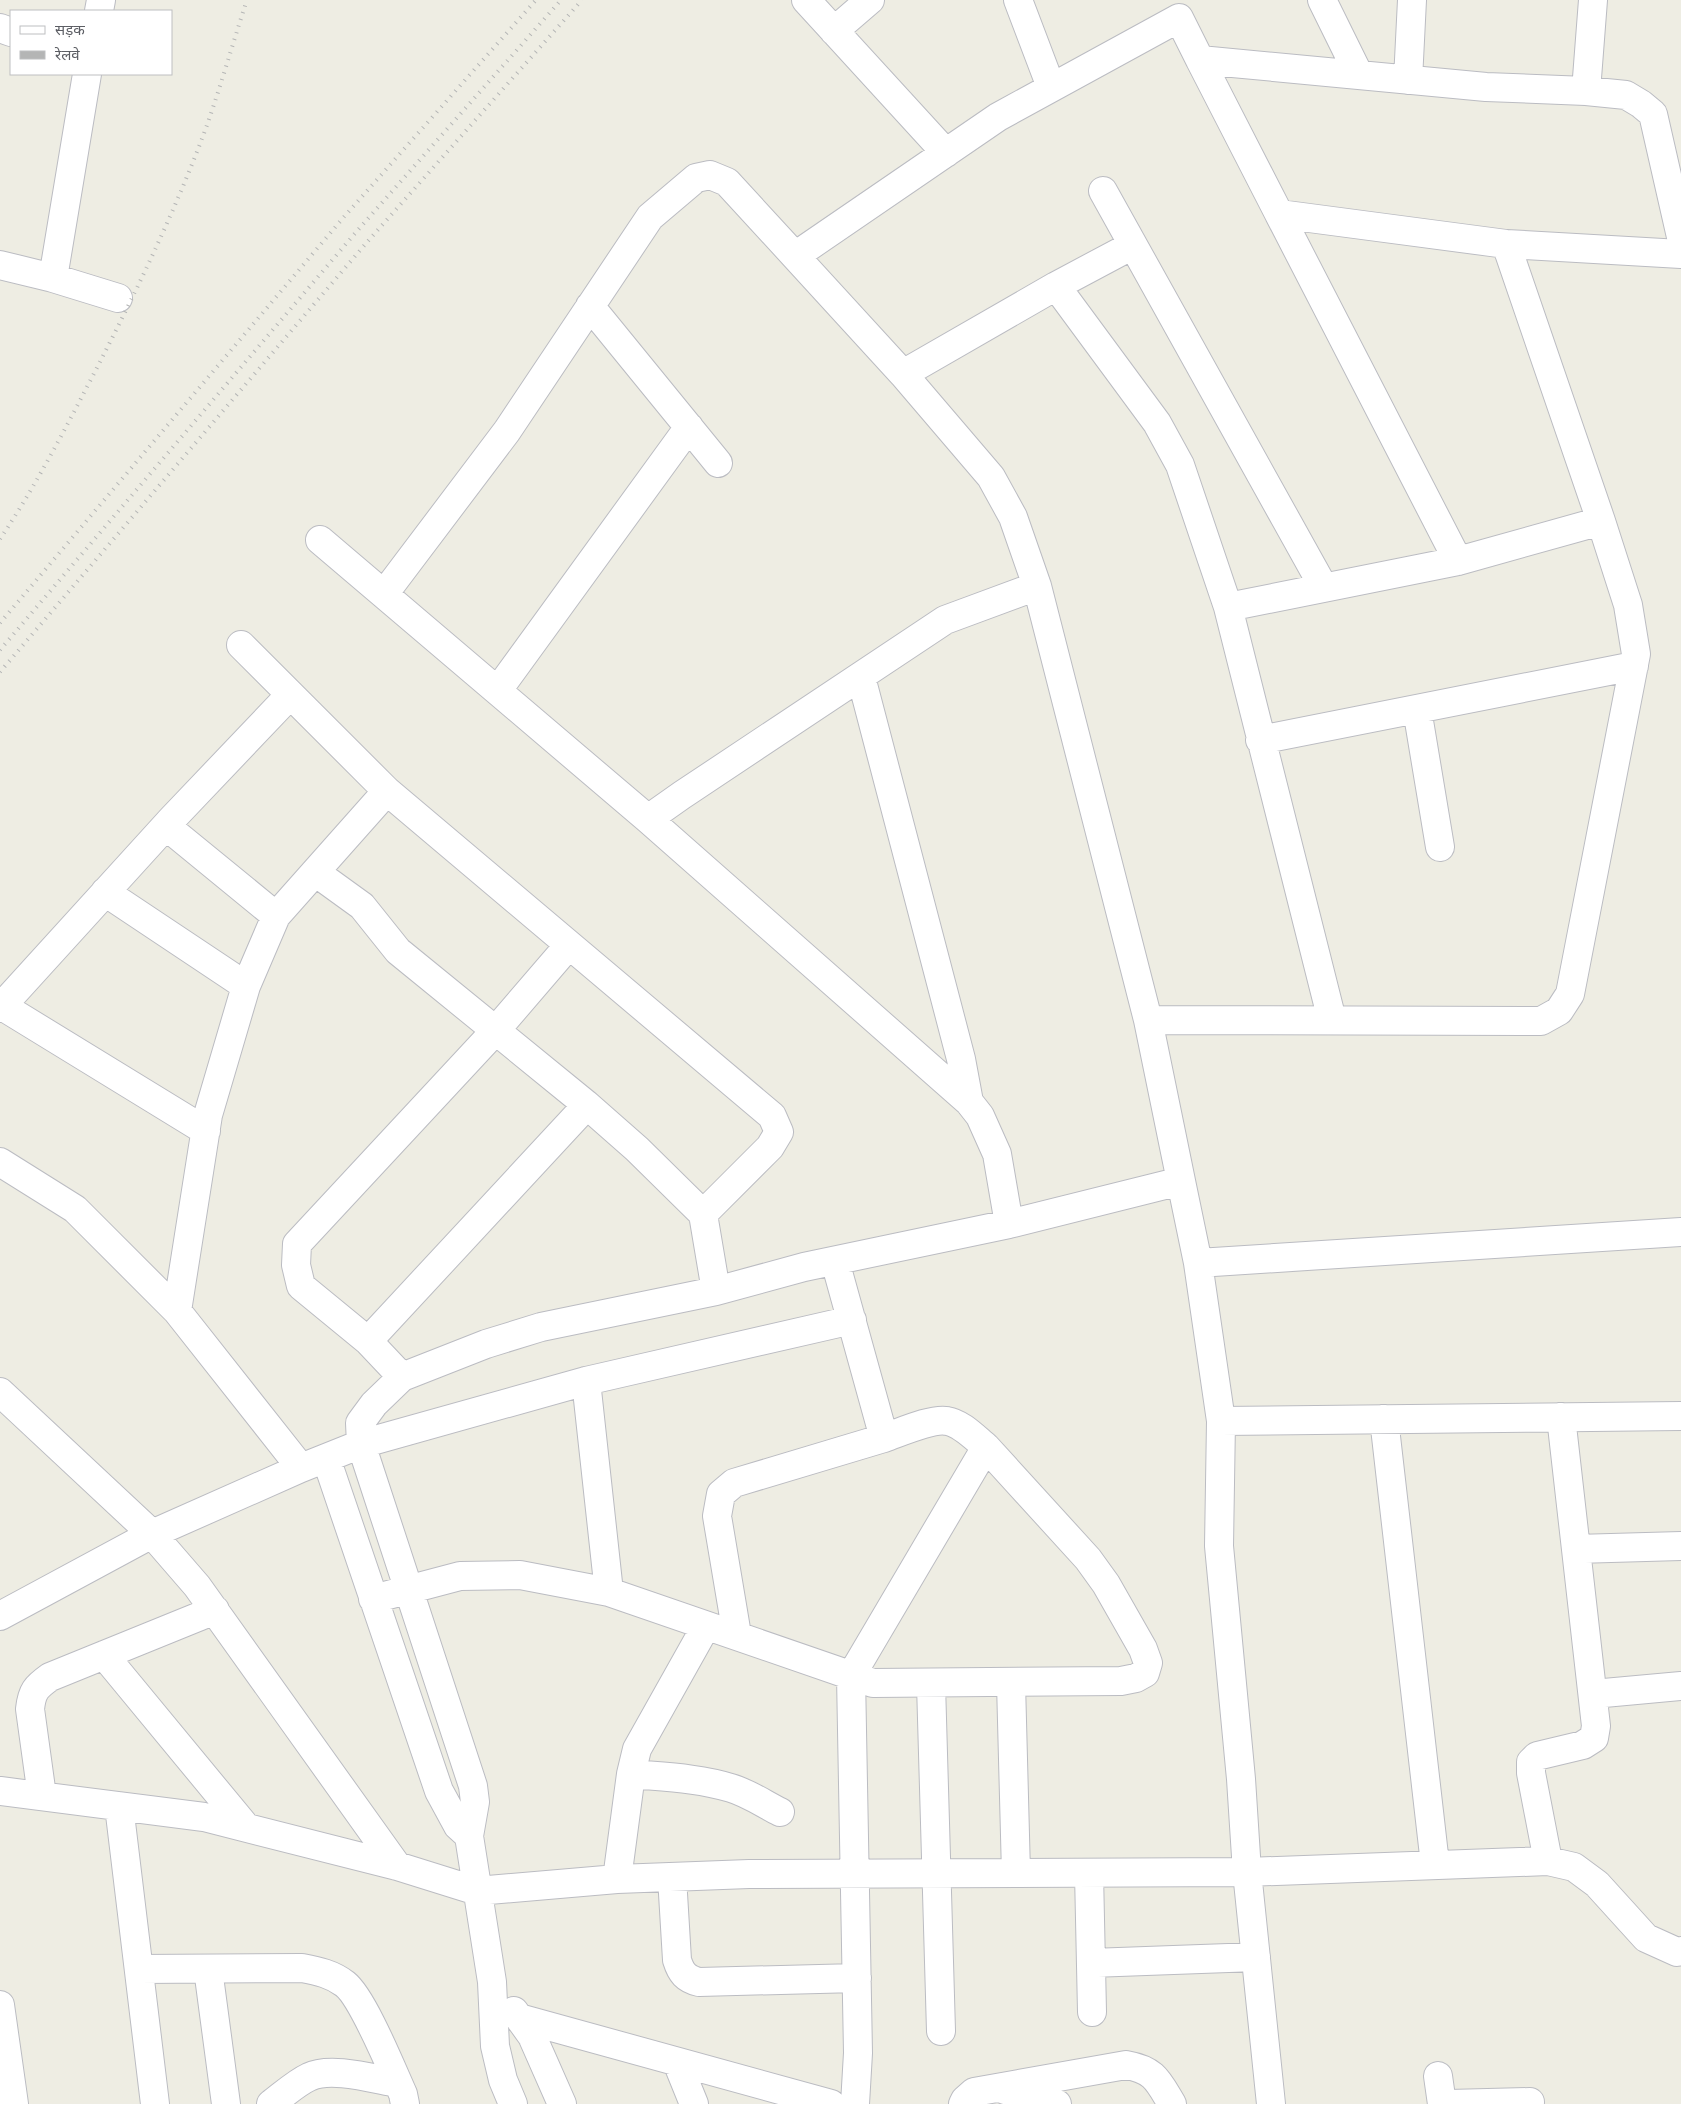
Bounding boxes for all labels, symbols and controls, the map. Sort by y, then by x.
legend [10,10,172,75]
text: सड़क [55,21,85,40]
text: रेलवे [54,46,80,65]

